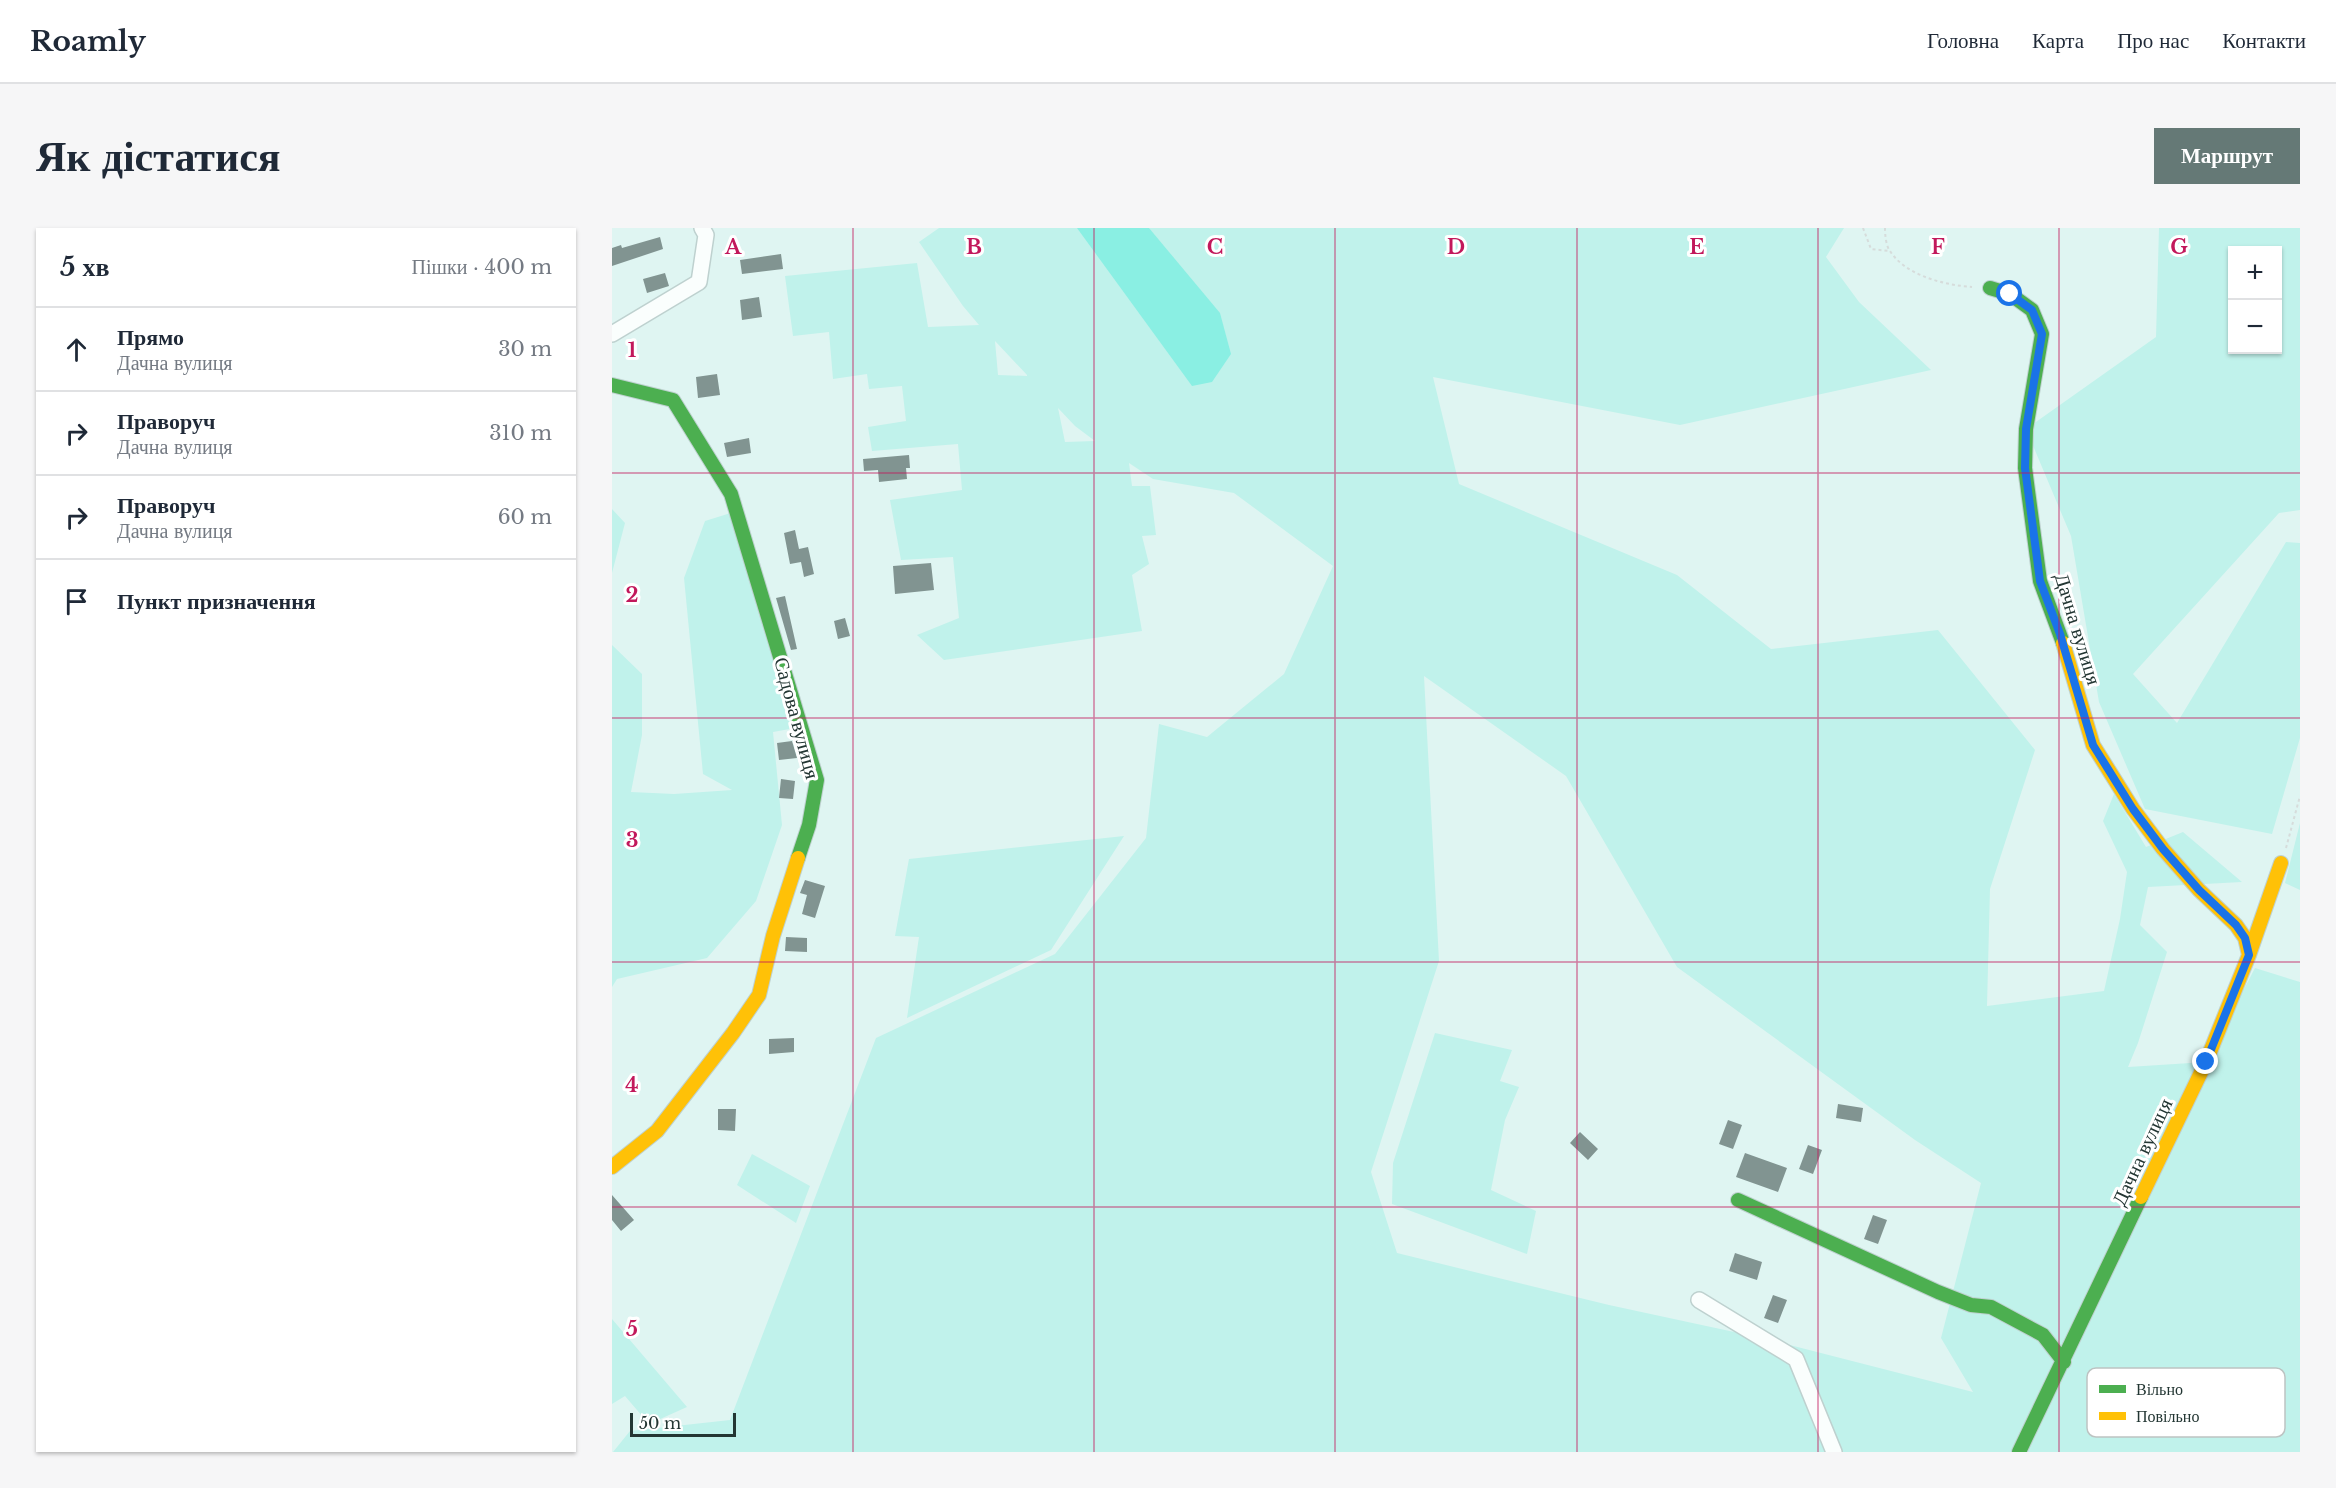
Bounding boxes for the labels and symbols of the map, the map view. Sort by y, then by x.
text: A [724,235,742,259]
text: B [966,235,982,259]
text: C [1207,235,1223,259]
text: D [1447,235,1465,259]
text: E [1689,235,1705,259]
text: F [1931,235,1945,259]
text: G [2170,235,2188,259]
route start [1996,280,2022,306]
text: 1 [628,338,637,362]
street label: Дачна вулиця [2050,570,2106,688]
text: 2 [625,583,639,607]
street label: Садова вулиця [769,655,825,781]
text: 3 [626,828,638,852]
route end [2192,1048,2218,1074]
text: 4 [625,1073,639,1097]
street label: Дачна вулиця [2107,1095,2177,1209]
text: 5 [626,1317,638,1341]
legend [2087,1368,2285,1437]
text: Вільно [2136,1379,2183,1399]
text: Повільно [2136,1406,2199,1426]
scale bar [630,1410,736,1438]

